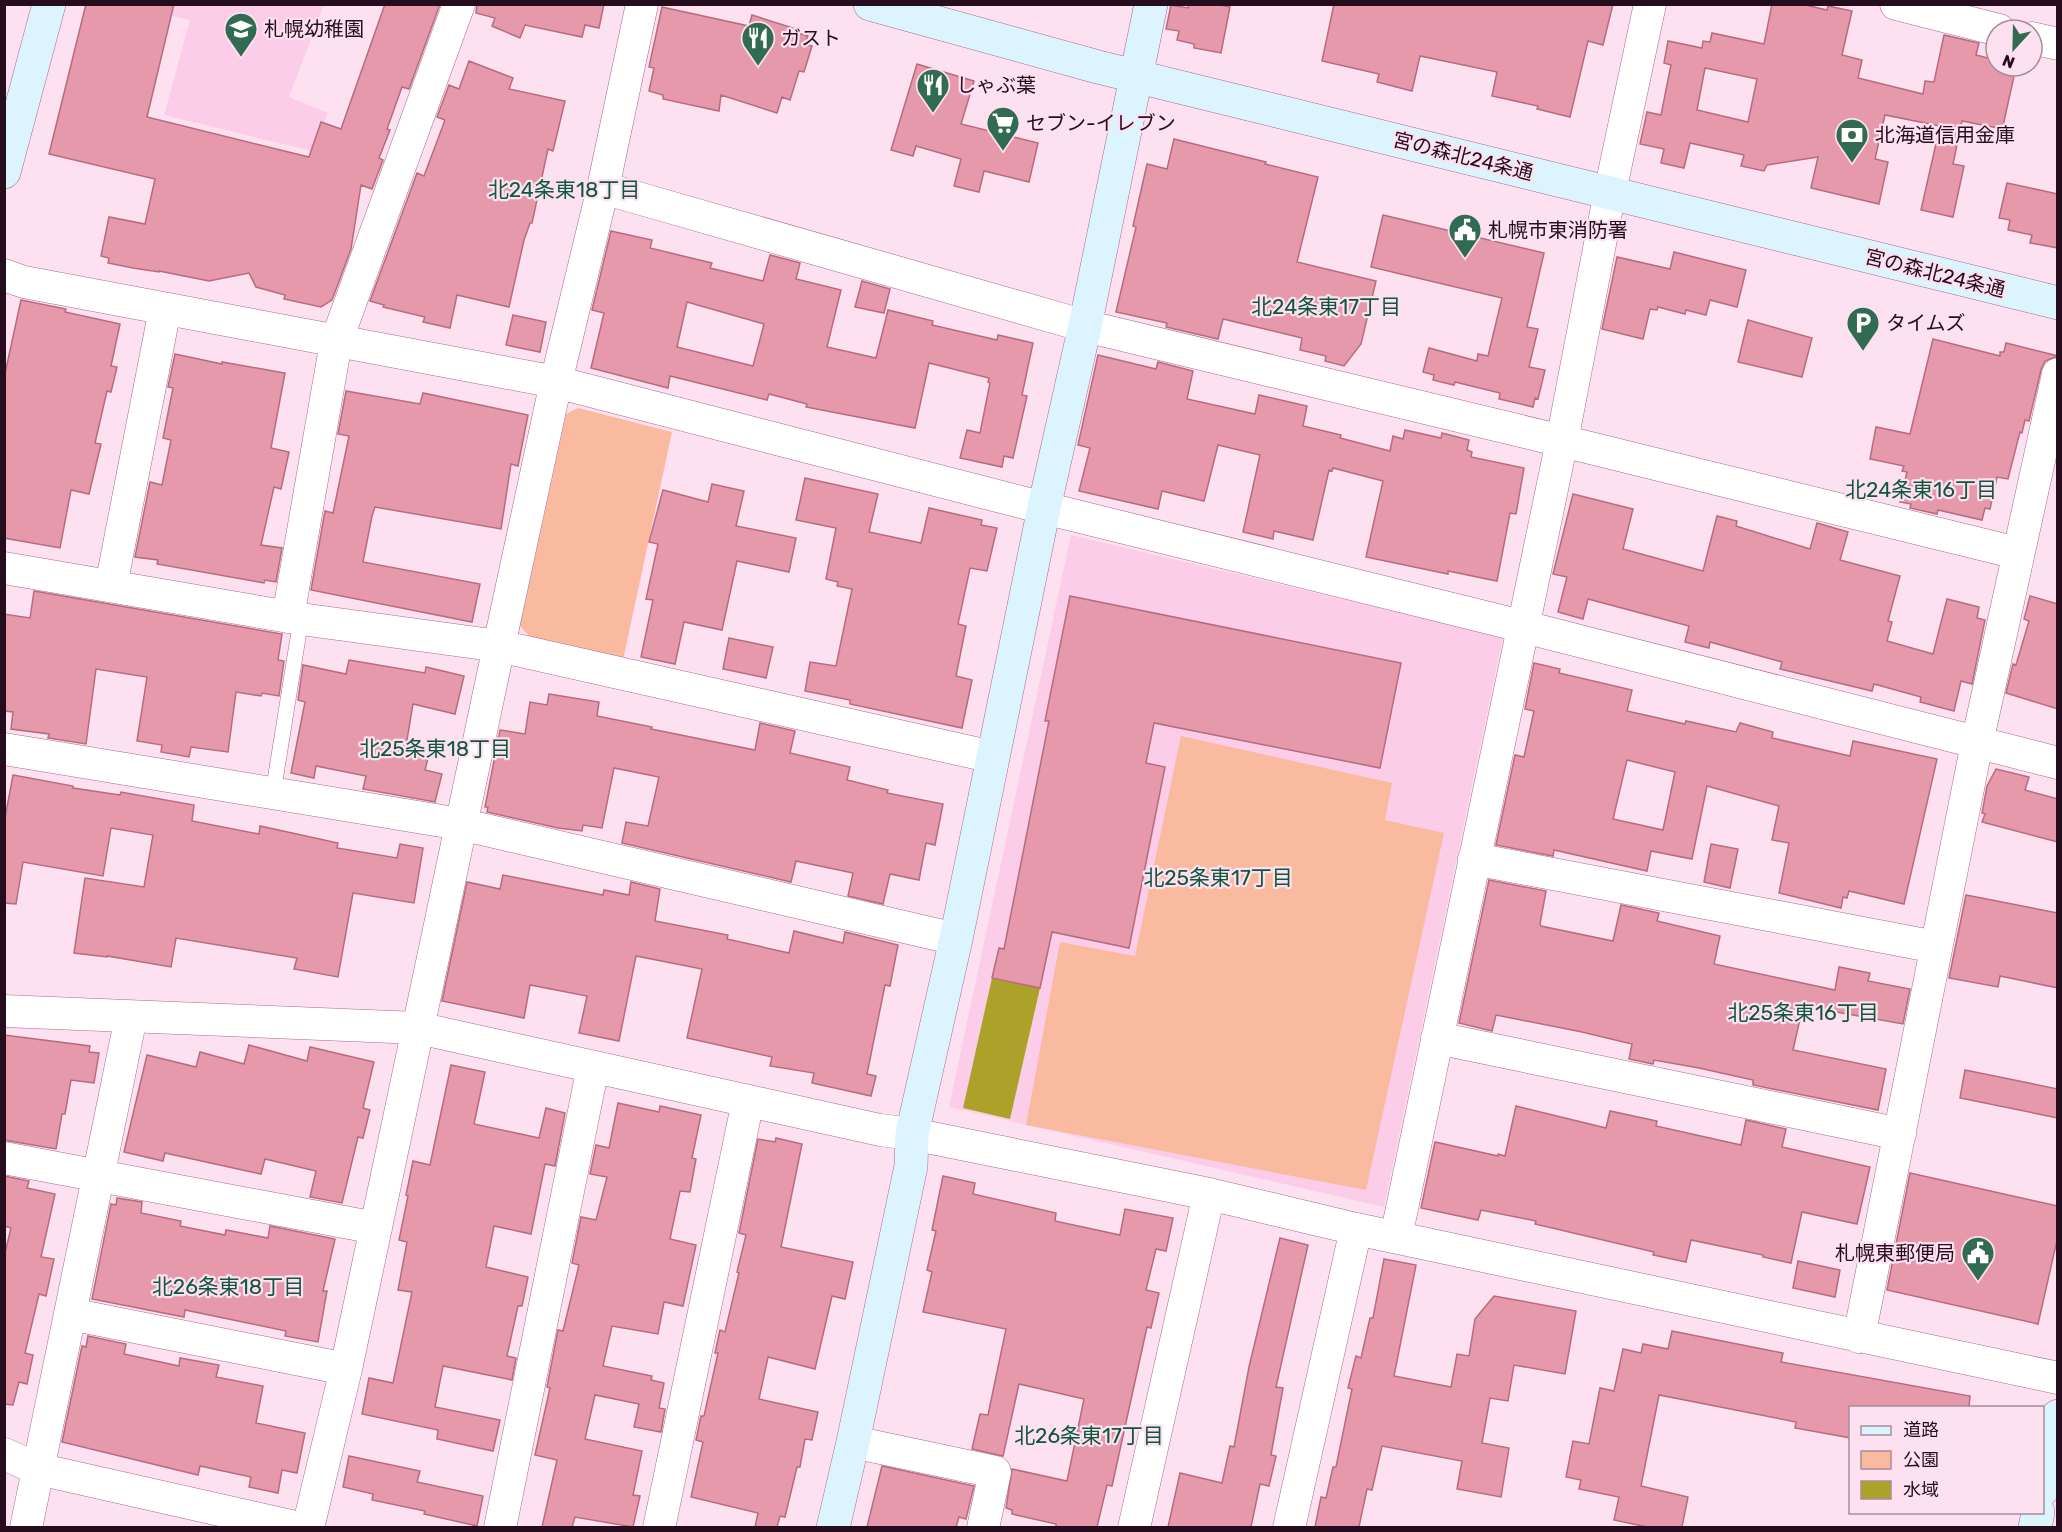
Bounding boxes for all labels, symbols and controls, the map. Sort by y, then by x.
school or university icon: 札幌幼稚園 [223,11,259,58]
place label: 札幌幼稚園 [264,17,364,41]
north arrow [1984,18,2044,78]
restaurant icon: ガスト [740,20,776,67]
place label: ガスト [781,26,841,50]
text: N [2000,50,2017,72]
restaurant icon: しゃぶ葉 [915,67,951,114]
place label: しゃぶ葉 [956,73,1036,97]
supermarket icon: セブン-イレブン [985,105,1021,152]
place label: セブン-イレブン [1026,111,1176,135]
bank icon: 北海道信用金庫 [1834,117,1870,164]
place label: 北海道信用金庫 [1875,123,2015,147]
street label: 宮の森北24条通 [1390,127,1536,185]
district label: 北24条東18丁目 [488,177,640,202]
public building icon: 札幌市東消防署 [1447,212,1483,259]
place label: 札幌市東消防署 [1488,218,1628,242]
street label: 宮の森北24条通 [1862,244,2008,302]
district label: 北24条東17丁目 [1251,294,1401,319]
parking icon: タイムズ [1845,305,1881,352]
place label: タイムズ [1886,311,1966,335]
district label: 北24条東16丁目 [1845,477,1997,502]
district label: 北25条東18丁目 [359,736,511,761]
district label: 北25条東17丁目 [1143,865,1293,890]
district label: 北25条東16丁目 [1727,1000,1879,1025]
public building icon: 札幌東郵便局 [1960,1235,1996,1282]
place label: 札幌東郵便局 [1835,1241,1955,1265]
district label: 北26条東18丁目 [152,1274,304,1299]
legend [1849,1406,2044,1514]
text: 道路 [1903,1419,1939,1441]
district label: 北26条東17丁目 [1014,1423,1164,1448]
text: 公園 [1903,1449,1939,1471]
text: 水域 [1903,1479,1939,1501]

